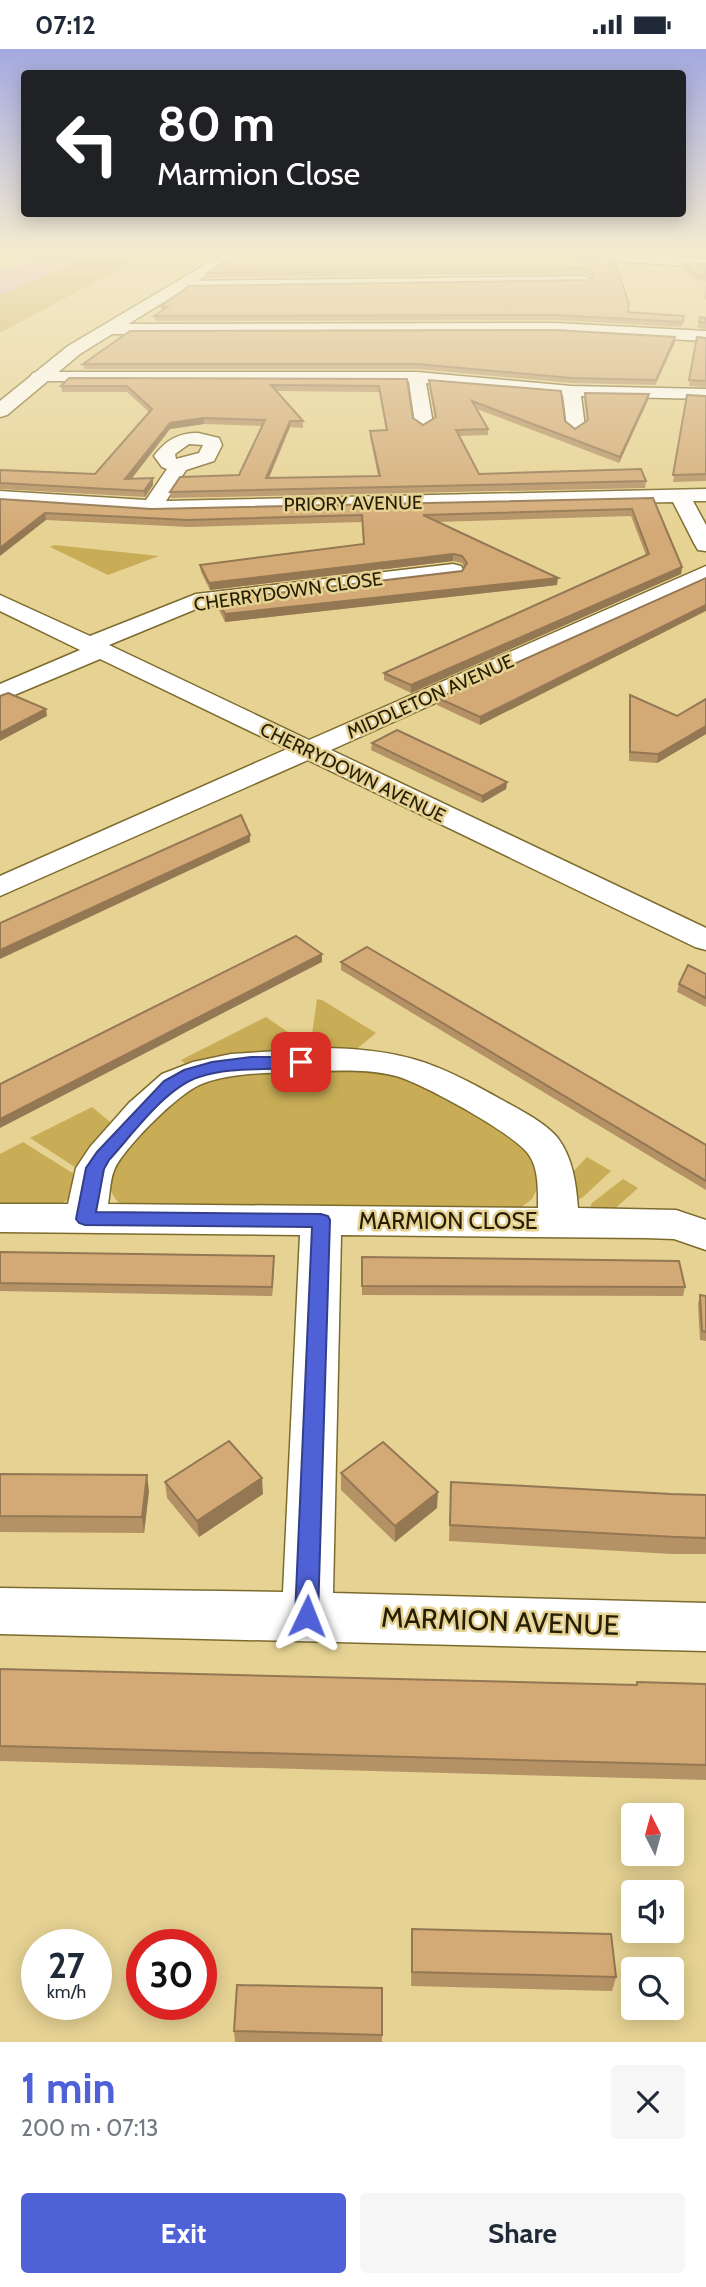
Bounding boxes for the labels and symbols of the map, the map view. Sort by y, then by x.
street label: PRIORY AVENUE [283,491,423,516]
street label: CHERRYDOWN CLOSE [192,567,384,616]
street label: MIDDLETON AVENUE [343,649,517,744]
street label: CHERRYDOWN AVENUE [256,717,449,827]
pin [271,1032,331,1092]
street label: MARMION CLOSE [358,1207,538,1235]
position arrow [270,1579,344,1653]
street label: MARMION AVENUE [380,1600,620,1642]
north arrow [621,1803,684,1865]
speed limit sign: 30 [126,1929,217,2020]

